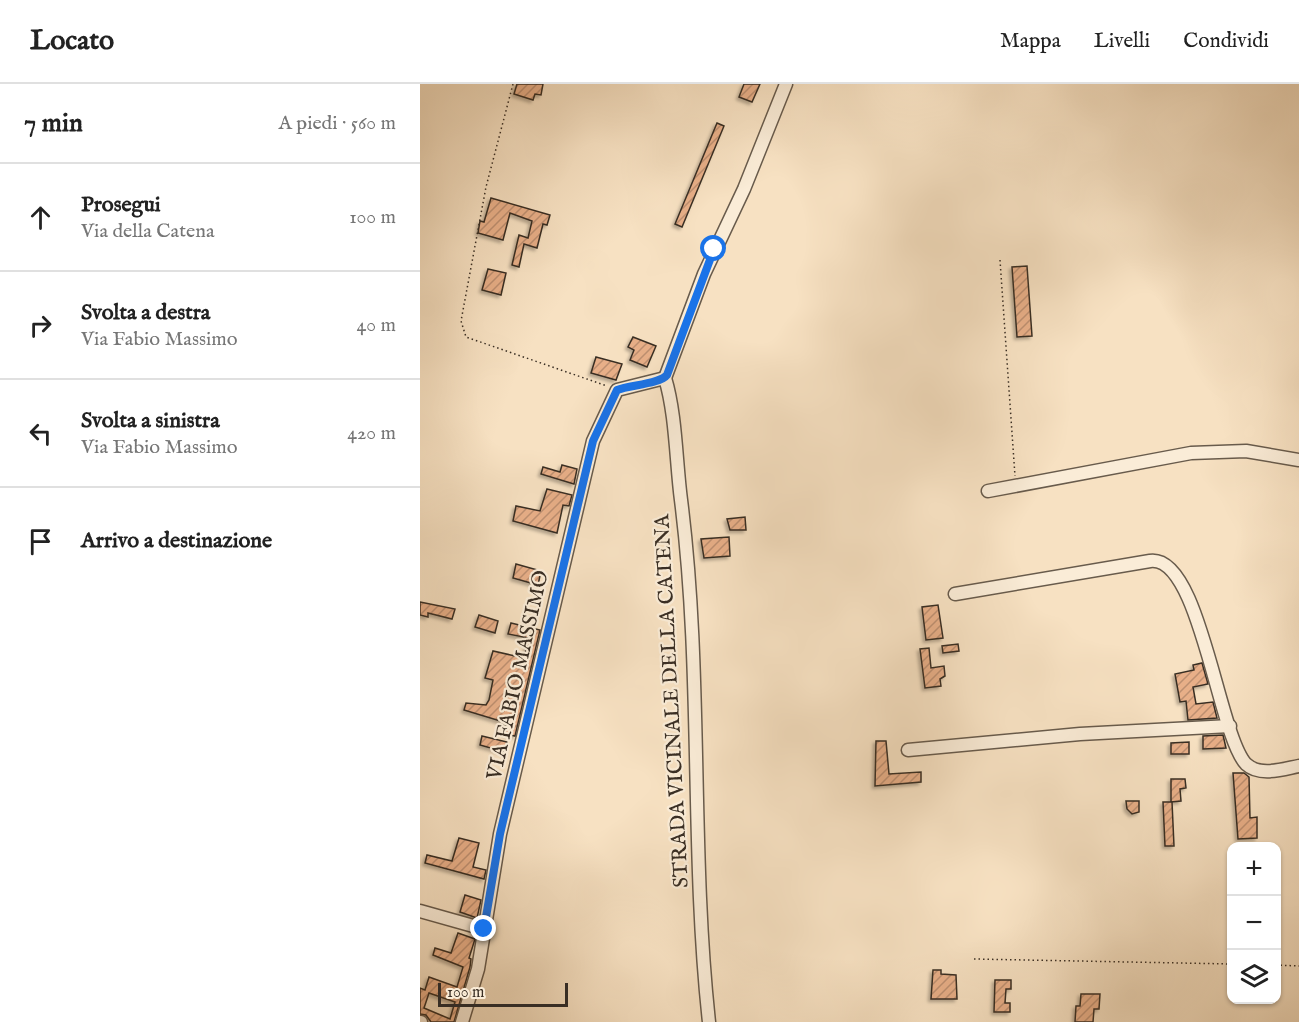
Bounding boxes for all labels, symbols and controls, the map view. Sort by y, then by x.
text: Locato [30,24,114,59]
text: Mappa [1000,28,1061,55]
text: Livelli [1094,28,1150,55]
text: Condividi [1183,28,1269,55]
text: 7 min [24,107,83,140]
text: A piedi · 560 m [278,111,396,136]
text: Prosegui [81,191,161,219]
icon: ahead [24,201,57,234]
text: 100 m [349,205,396,230]
text: Via della Catena [81,219,215,244]
route start [700,235,726,261]
text: Svolta a destra [81,299,210,327]
icon: right [24,309,57,342]
text: 40 m [357,313,396,338]
text: Via Fabio Massimo [81,327,238,352]
text: Svolta a sinistra [81,407,220,435]
icon: left [24,417,57,450]
text: 420 m [347,421,396,446]
text: Via Fabio Massimo [81,435,238,460]
street label: STRADA VICINALE DELLA CATENA [649,513,696,888]
icon: arrive [24,525,57,558]
text: Arrivo a destinazione [81,527,272,555]
street label: VIA FABIO MASSIMO [481,568,556,784]
map controls [1227,842,1281,1004]
button: + [1227,842,1281,896]
button: − [1227,896,1281,950]
route end [470,915,496,941]
button: layers [1227,950,1281,1004]
scale bar [438,980,568,1008]
text: 100 m [447,983,484,1003]

